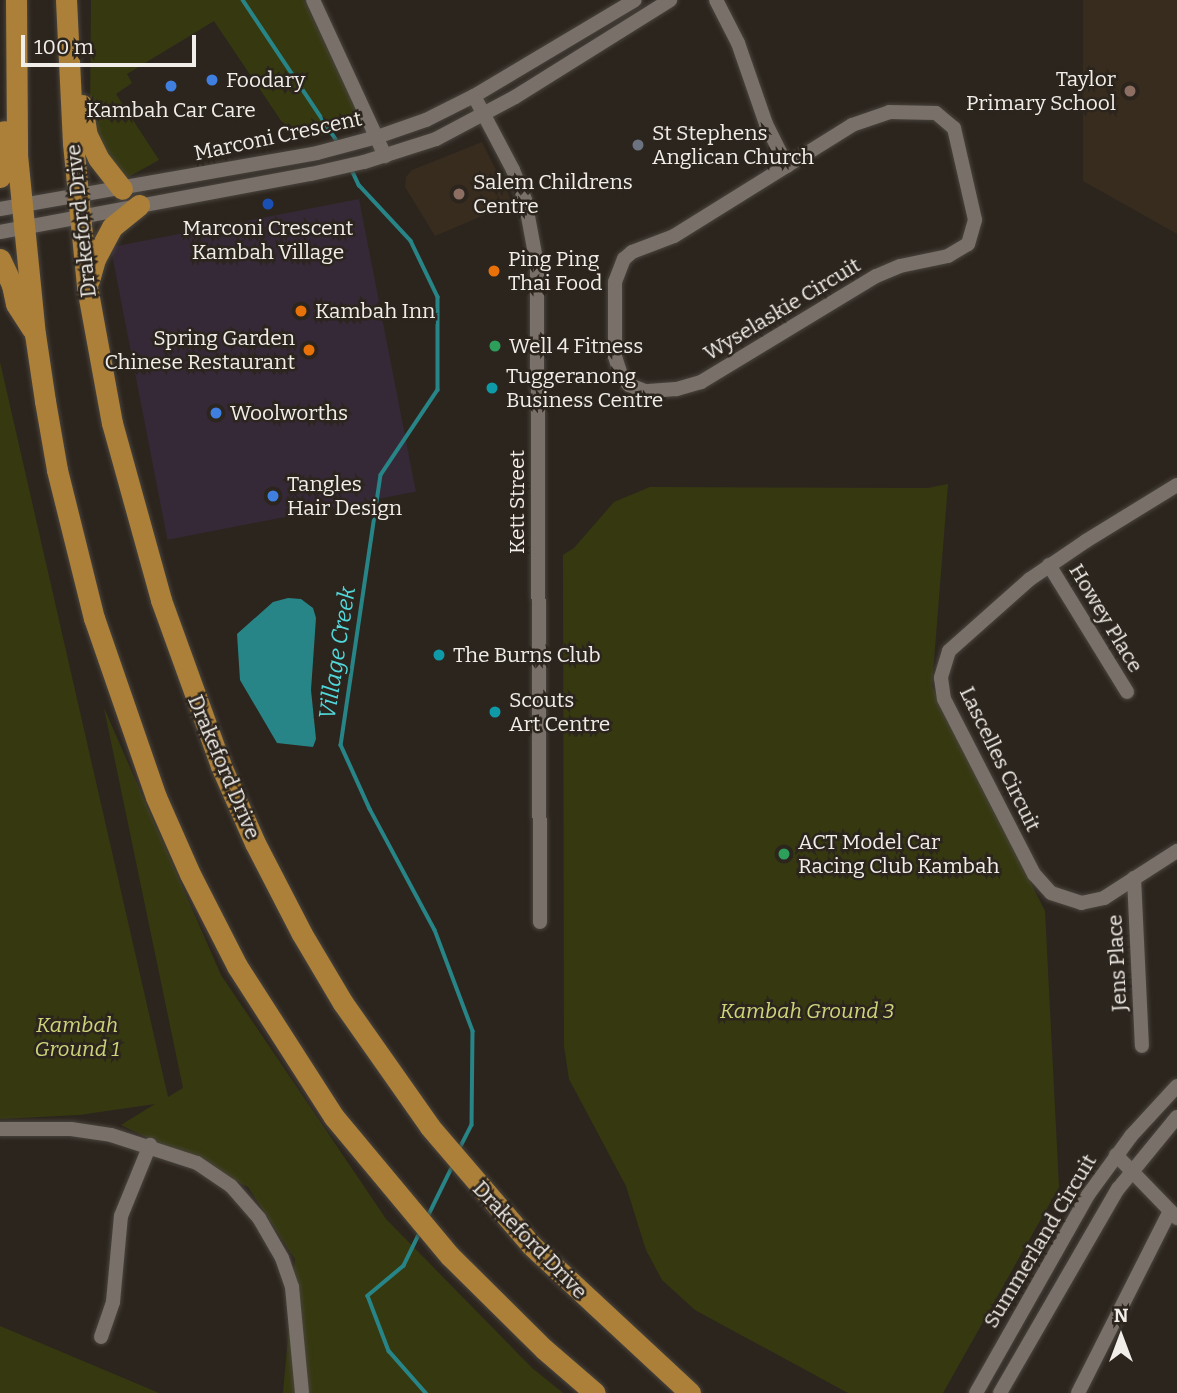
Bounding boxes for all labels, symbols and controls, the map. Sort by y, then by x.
scale bar [24,21,200,65]
text: 100 m [34,34,94,60]
place label: Taylor Primary School [966,66,1116,116]
place label: Foodary [226,67,305,93]
marker: Foodary [204,72,220,88]
marker: Kambah Car Care [163,78,179,94]
marker: Taylor Primary School [1122,83,1138,99]
place label: Kambah Car Care [86,97,256,123]
street label: Marconi Crescent [192,106,364,166]
place label: St Stephens Anglican Church [652,120,814,170]
marker: St Stephens Anglican Church [630,137,646,153]
street label: Drakeford Drive [60,143,102,299]
place label: Salem Childrens Centre [473,169,633,219]
marker: Salem Childrens Centre [451,186,467,202]
marker: Marconi Crescent Kambah Village [260,196,276,212]
place label: Marconi Crescent Kambah Village [183,215,353,265]
place label: Ping Ping Thai Food [508,246,602,296]
street label: Wyselaskie Circuit [699,252,865,366]
marker: Ping Ping Thai Food [486,263,502,279]
place label: Kambah Inn [315,298,435,324]
marker: Kambah Inn [293,303,309,319]
place label: Spring Garden Chinese Restaurant [104,325,295,375]
place label: Well 4 Fitness [509,333,643,359]
marker: Well 4 Fitness [487,338,503,354]
marker: Spring Garden Chinese Restaurant [301,342,317,358]
place label: Tuggeranong Business Centre [506,363,663,413]
marker: Tuggeranong Business Centre [484,380,500,396]
place label: Woolworths [230,400,348,426]
marker: Woolworths [208,405,224,421]
street label: Kett Street [504,450,530,554]
place label: Tangles Hair Design [287,471,402,521]
marker: Tangles Hair Design [265,488,281,504]
street label: Howey Place [1064,559,1148,677]
water label: Village Creek [313,584,361,722]
place label: The Burns Club [453,642,601,668]
marker: The Burns Club [431,647,447,663]
street label: Lascelles Circuit [954,683,1046,835]
place label: Scouts Art Centre [509,687,610,737]
street label: Drakeford Drive [182,691,266,843]
marker: Scouts Art Centre [487,704,503,720]
place label: ACT Model Car Racing Club Kambah [798,829,1000,879]
marker: ACT Model Car Racing Club Kambah [776,846,792,862]
street label: Jens Place [1102,914,1132,1012]
park label: Kambah Ground 3 [720,998,894,1024]
park label: Kambah Ground 1 [34,1012,120,1062]
street label: Summerland Circuit [978,1150,1102,1332]
street label: Drakeford Drive [467,1176,593,1304]
north arrow [1086,1302,1156,1372]
text: N [1114,1304,1128,1327]

